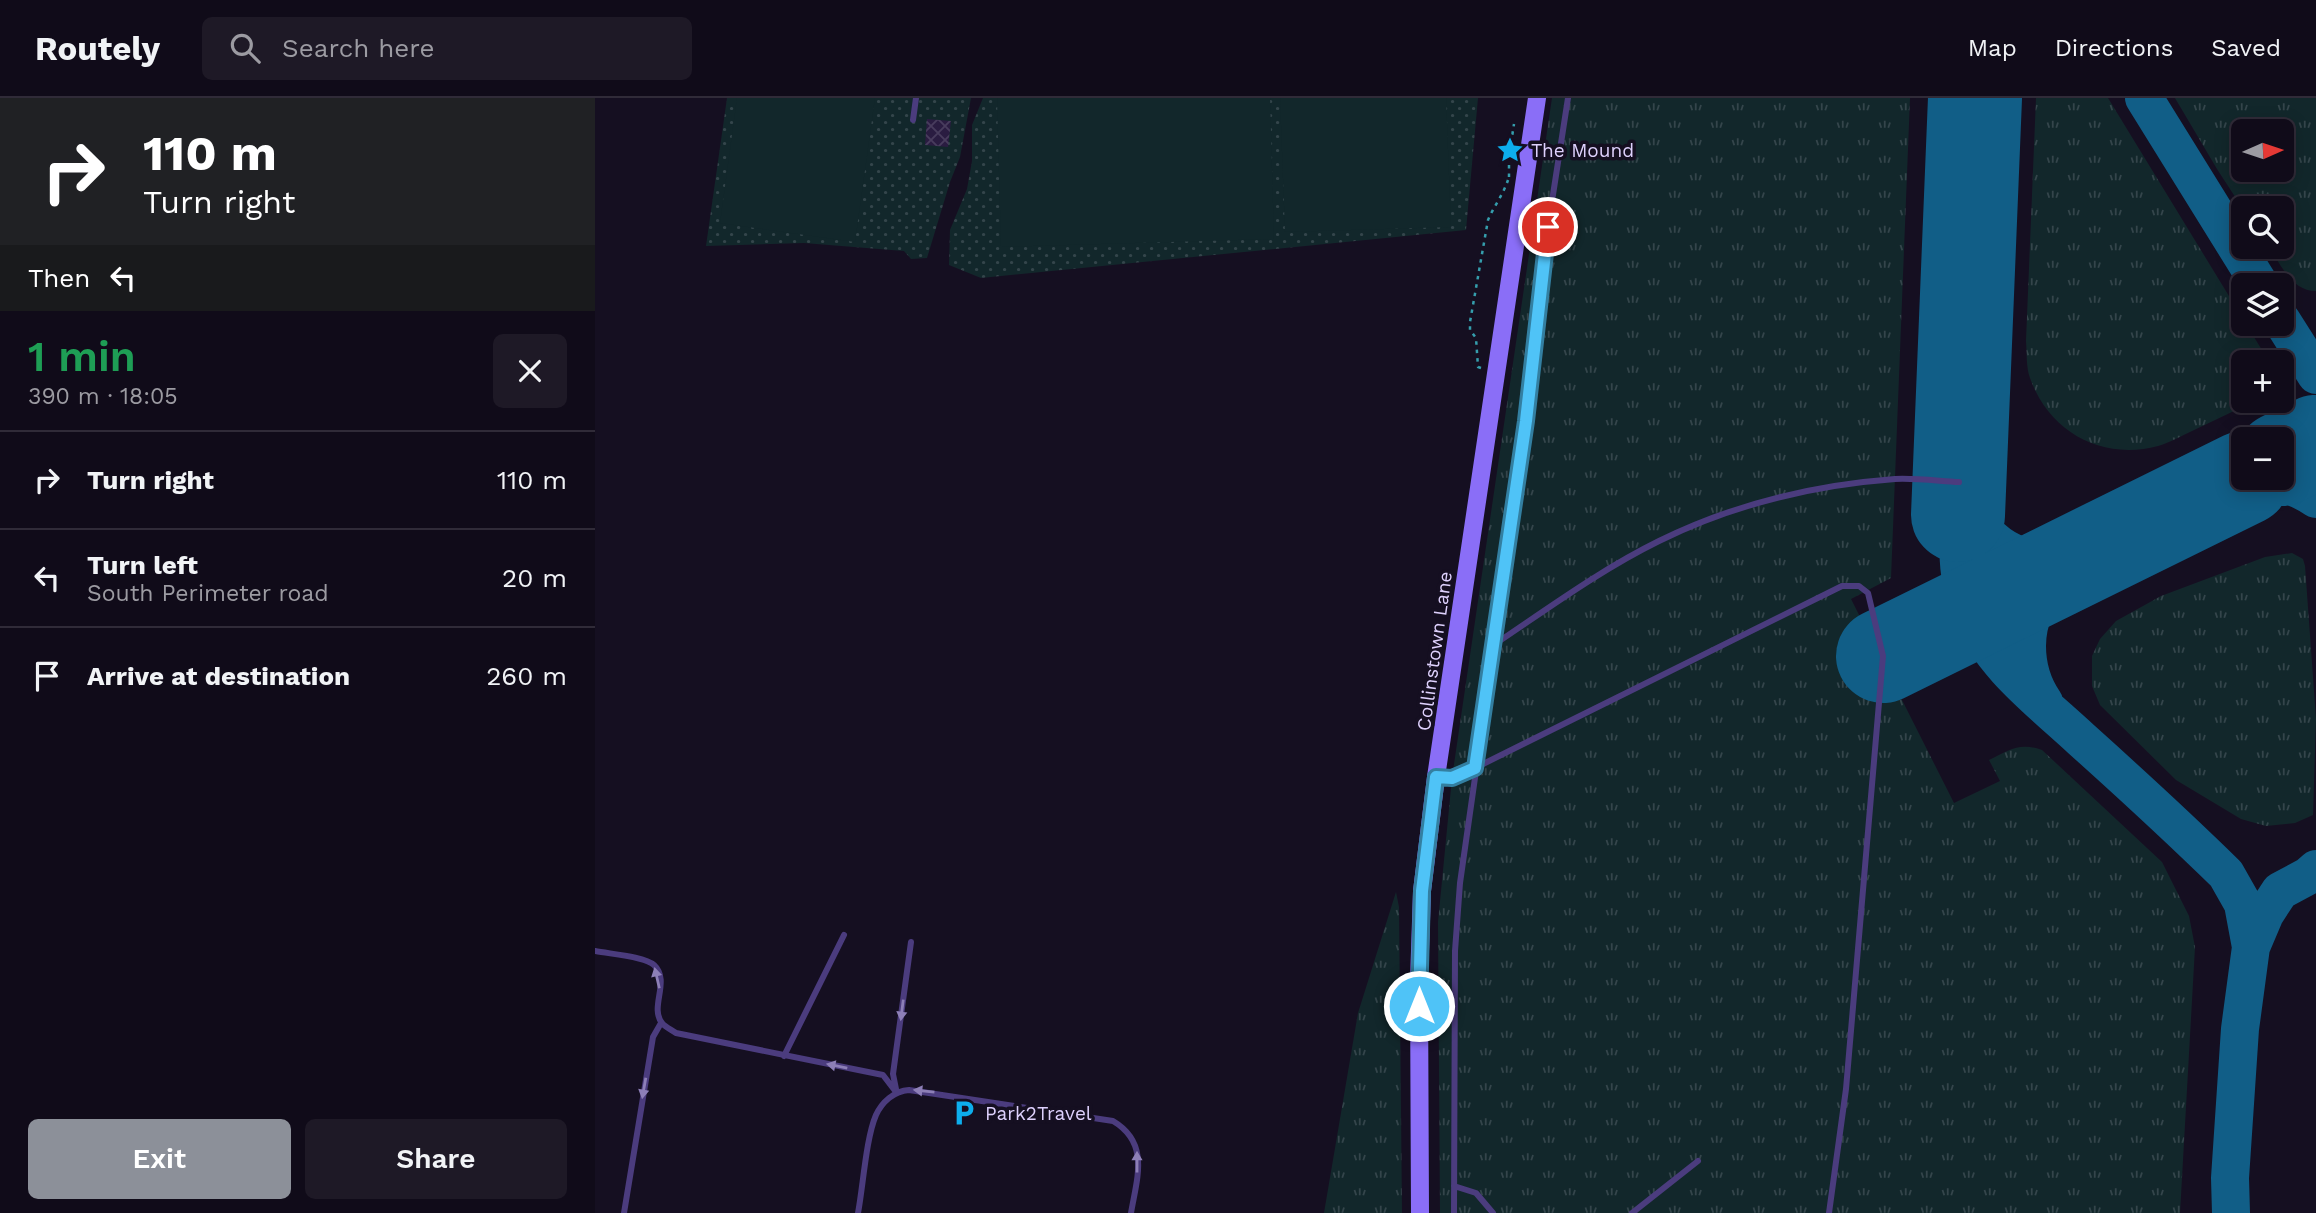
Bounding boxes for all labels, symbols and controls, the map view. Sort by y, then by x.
search box [202,17,692,80]
text: Routely [35,29,160,68]
icon: search [226,29,264,67]
text: Search here [282,33,434,63]
text: Map [1968,34,2017,62]
text: Directions [2055,34,2173,62]
text: Saved [2211,34,2281,62]
north arrow [2231,119,2294,182]
map controls [2231,119,2294,490]
text: 110 m [143,124,277,182]
icon: right [28,126,119,217]
place icon: The Mound [1495,135,1525,165]
place label: The Mound [1531,139,1634,162]
text: Turn right [143,183,295,221]
button: search [2231,196,2294,259]
pin [1518,197,1578,257]
icon: arrive [1529,208,1567,246]
icon: left [104,259,142,297]
text: Then [28,263,90,293]
button: layers [2231,273,2294,336]
text: 1 min [28,332,136,381]
button: close [493,334,567,408]
button: + [2231,350,2294,413]
text: 390 m · 18:05 [28,383,178,410]
button: − [2231,427,2294,490]
icon: right [28,461,66,499]
text: Turn right [87,465,214,495]
text: 110 m [497,465,567,495]
text: Turn left [87,550,198,580]
icon: left [28,559,66,597]
text: 20 m [502,563,567,593]
street label: Collinstown Lane [1412,570,1457,732]
text: South Perimeter road [87,580,329,607]
icon: arrive [28,657,66,695]
text: Arrive at destination [87,661,350,691]
text: 260 m [486,661,567,691]
one-way arrow [652,967,663,989]
position arrow [1382,969,1456,1043]
one-way arrow [896,999,907,1021]
one-way arrow [826,1061,848,1072]
one-way arrow [638,1077,649,1099]
one-way arrow [913,1086,935,1097]
parking icon: Park2Travel [949,1098,979,1128]
place label: Park2Travel [985,1102,1092,1125]
button: Exit [28,1119,291,1199]
button: Share [305,1119,567,1199]
one-way arrow [1131,1151,1143,1173]

